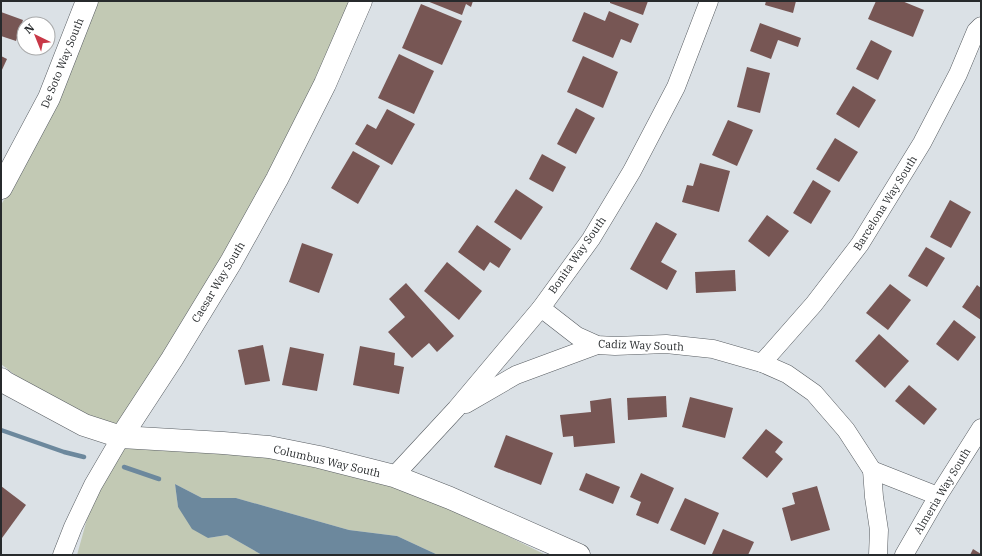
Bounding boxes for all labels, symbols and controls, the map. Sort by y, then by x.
north arrow [16,16,56,56]
street label: De Soto Way South [38,16,87,110]
text: N [21,20,37,37]
street label: Barcelona Way South [850,153,920,253]
street label: Bonita Way South [545,214,609,296]
street label: Caesar Way South [188,239,248,325]
street label: Cadiz Way South [598,337,684,353]
street label: Columbus Way South [272,442,382,480]
street label: Almeria Way South [911,445,973,537]

